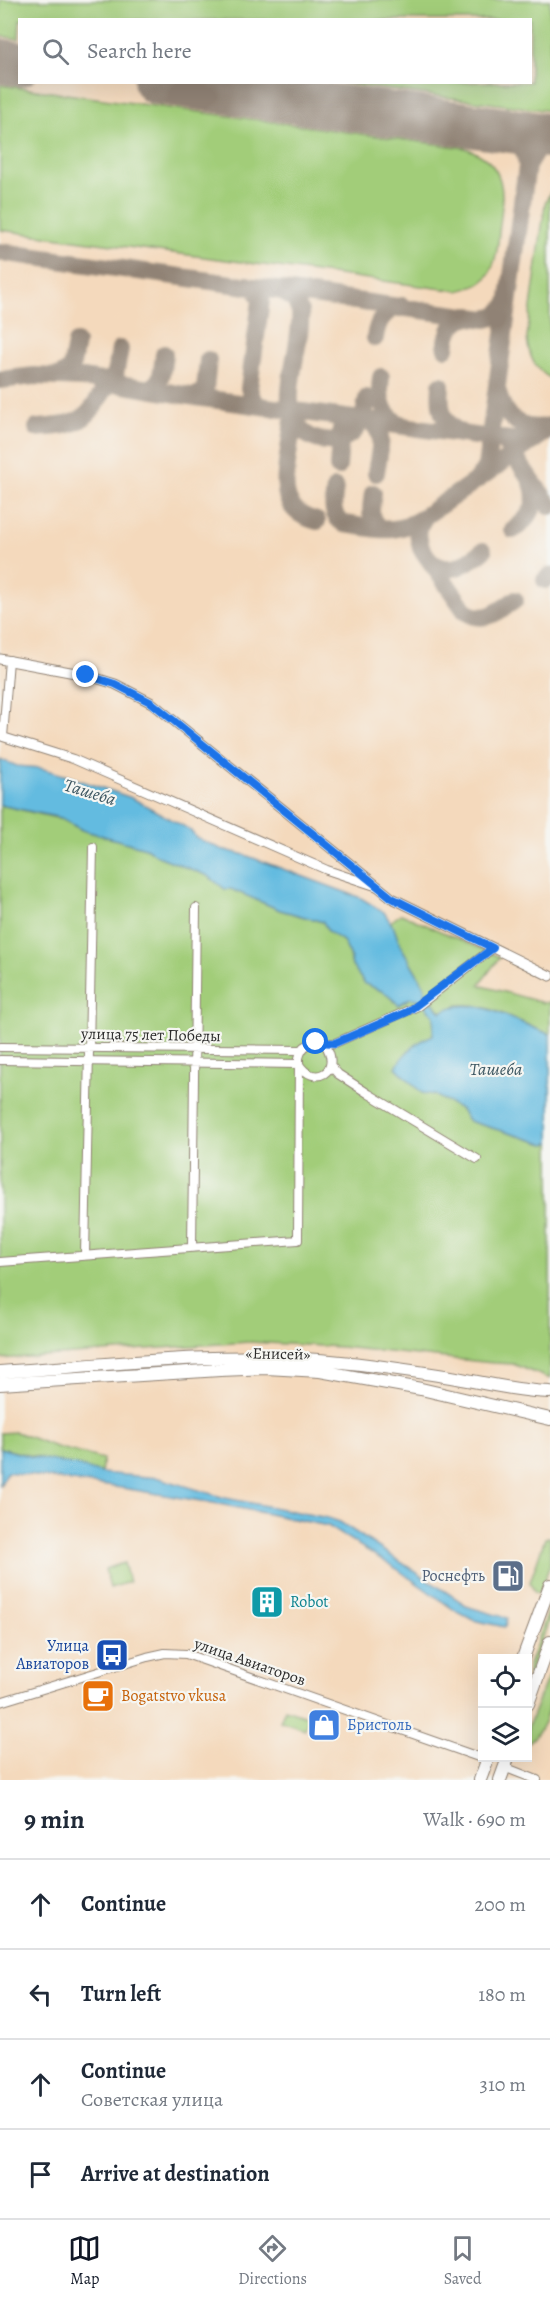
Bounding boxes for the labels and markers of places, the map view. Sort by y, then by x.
fuel station icon: Роснефть [490,1558,526,1594]
place label: Роснефть [421,1565,485,1587]
building icon: Robot [249,1584,285,1620]
place label: Robot [290,1591,329,1613]
place label: Улица Авиаторов [15,1635,90,1675]
bus stop icon: Улица Авиаторов [94,1637,130,1673]
cafe icon: Bogatstvo vkusa [80,1678,116,1714]
place label: Bogatstvo vkusa [121,1685,227,1707]
shop icon: Бристоль [306,1707,342,1743]
place label: Бристоль [347,1714,411,1736]

